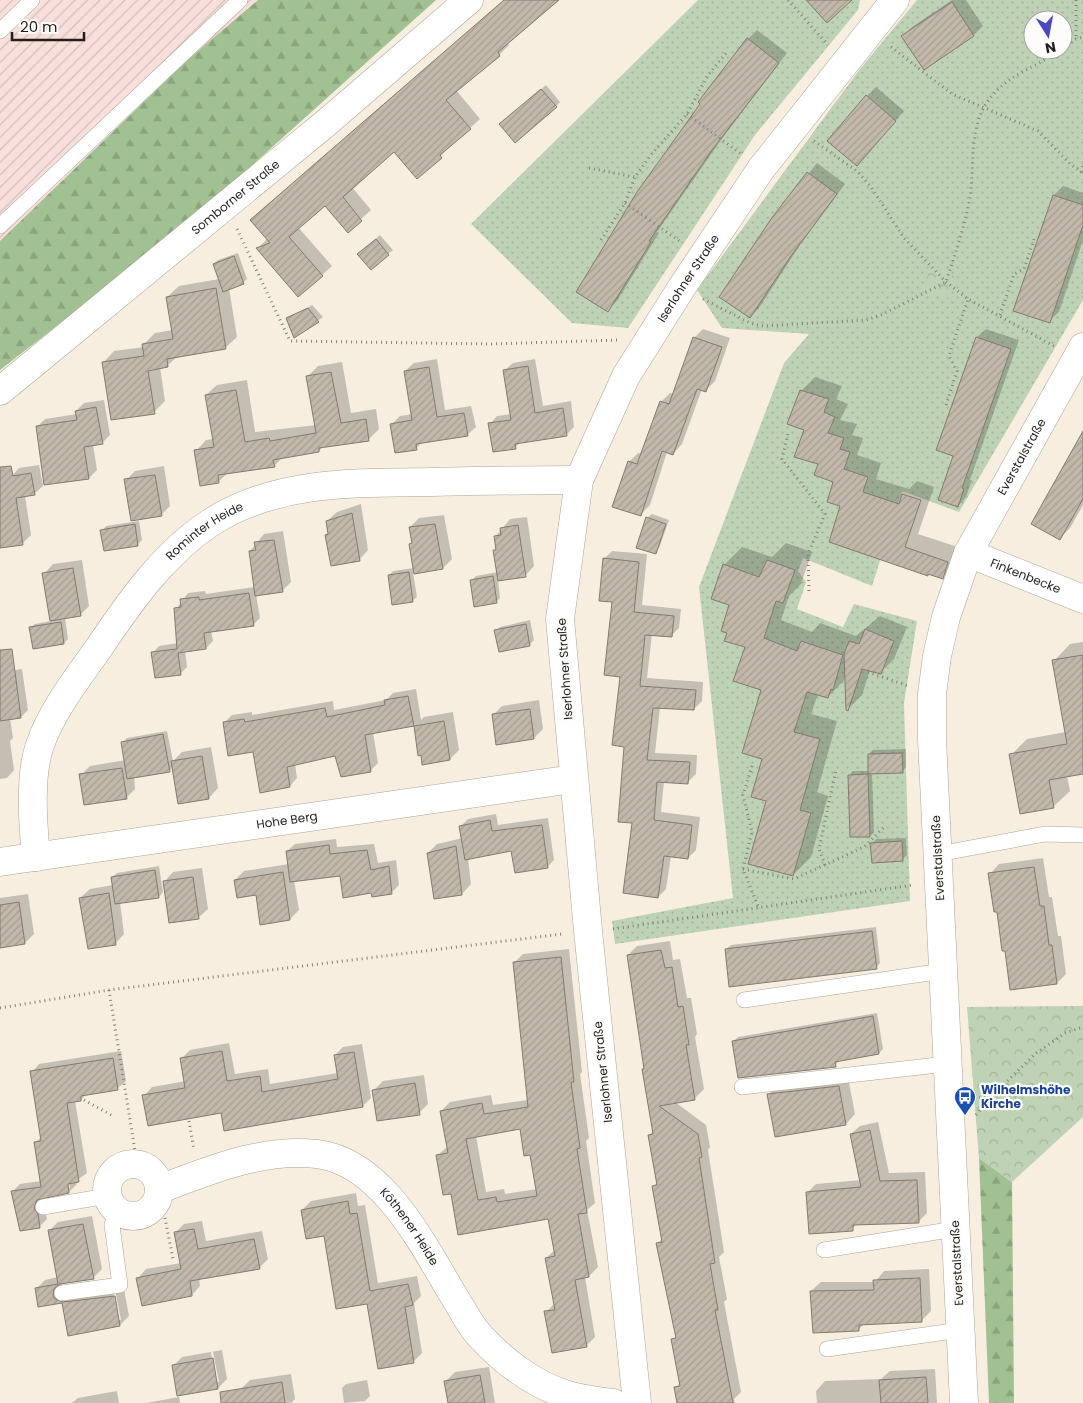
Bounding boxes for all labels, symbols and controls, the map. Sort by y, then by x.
scale bar [12,10,85,42]
north arrow [1023,10,1073,60]
text: 20 m [20,16,58,37]
text: N [1043,37,1058,59]
street label: Somborner Straße [187,155,283,238]
street label: Iserlohner Straße [653,231,723,325]
street label: Everstalstraße [993,415,1050,498]
street label: Rominter Heide [162,497,246,564]
street label: Finkenbecke [988,554,1064,597]
street label: Iserlohner Straße [552,618,577,720]
street label: Hohe Berg [255,807,319,833]
street label: Everstalstraße [927,815,948,901]
street label: Iserlohner Straße [589,1021,616,1124]
place label: Wilhelmshöhe Kirche [981,1081,1071,1112]
bus stop icon: Wilhelmshöhe Kirche [953,1085,977,1116]
street label: Köthener Heide [376,1184,443,1268]
street label: Everstalstraße [946,1220,967,1306]

